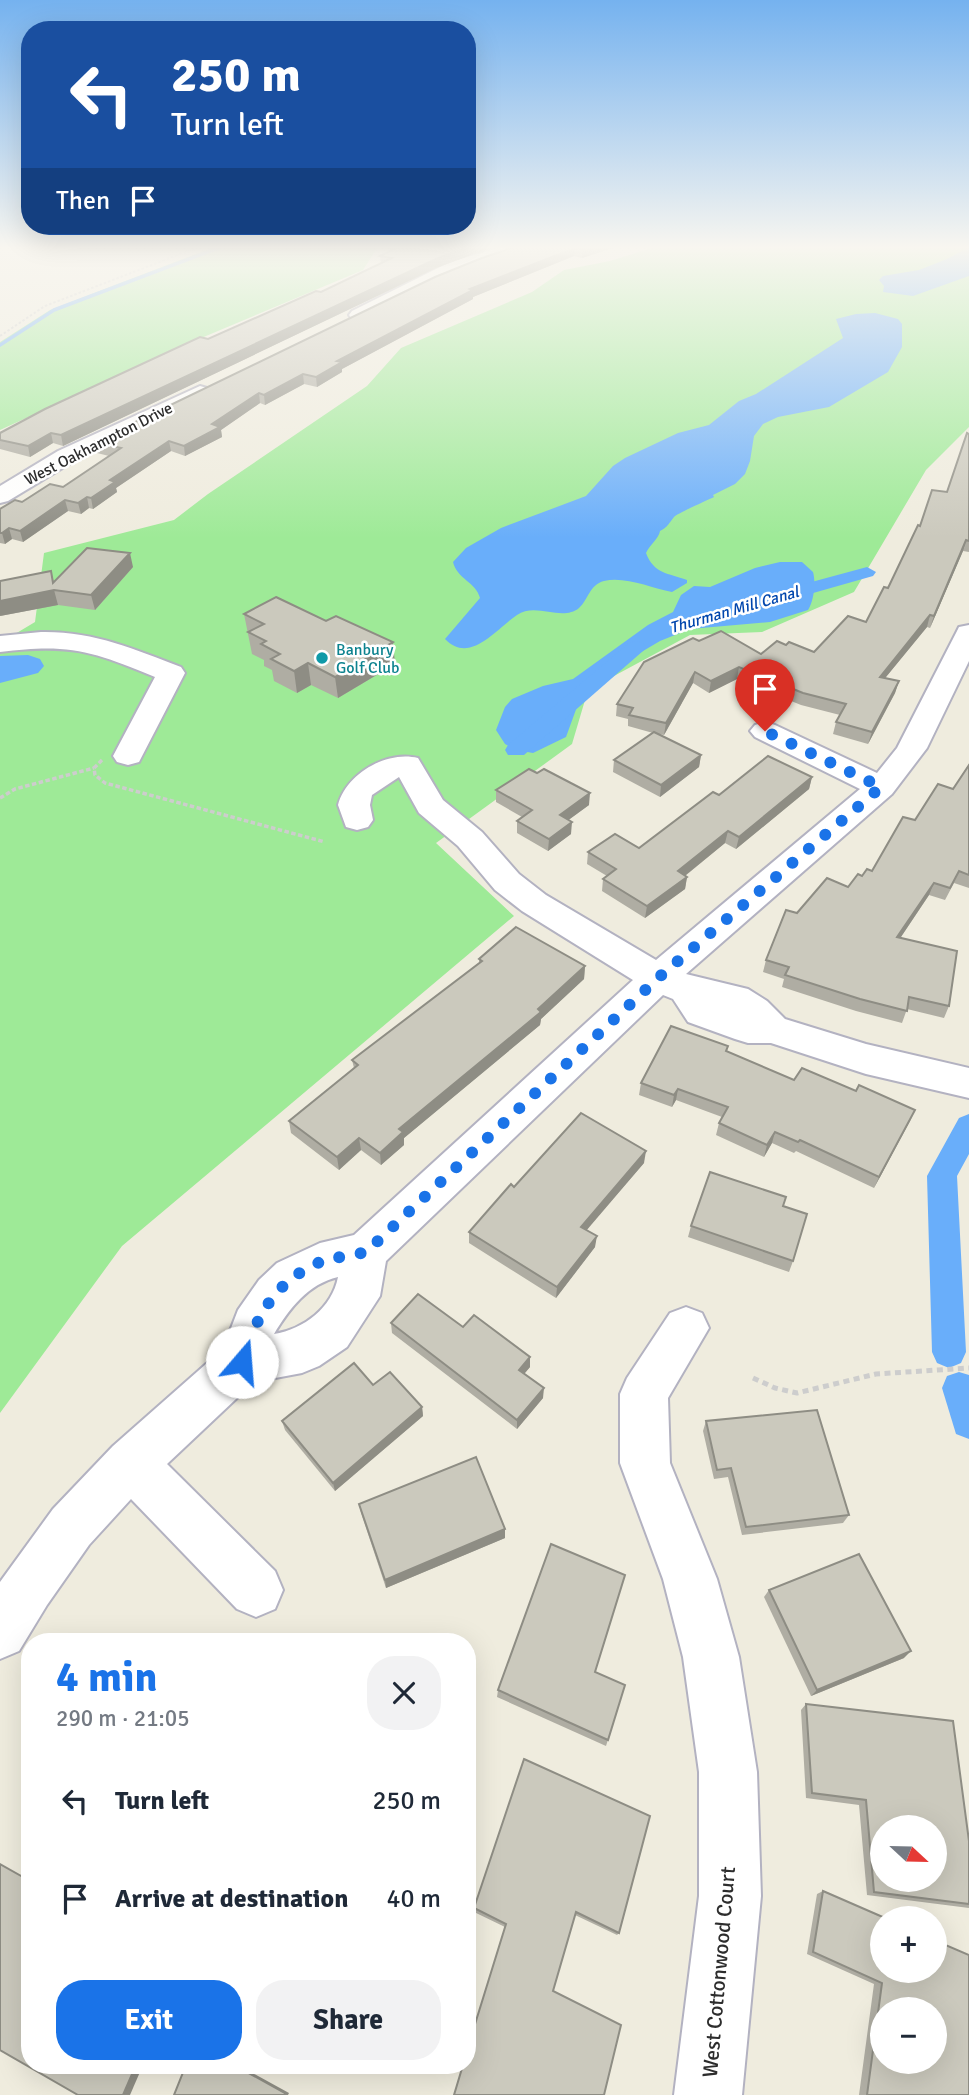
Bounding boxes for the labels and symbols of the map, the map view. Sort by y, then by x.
street label: West Oakhampton Drive [21,398,176,490]
water label: Thurman Mill Canal [667,582,802,638]
place label: Banbury Golf Club [336,640,399,678]
marker: Banbury Golf Club [314,650,330,666]
pin [735,659,795,731]
position arrow [205,1325,279,1399]
north arrow [870,1815,947,1892]
street label: West Cottonwood Court [697,1866,741,2078]

